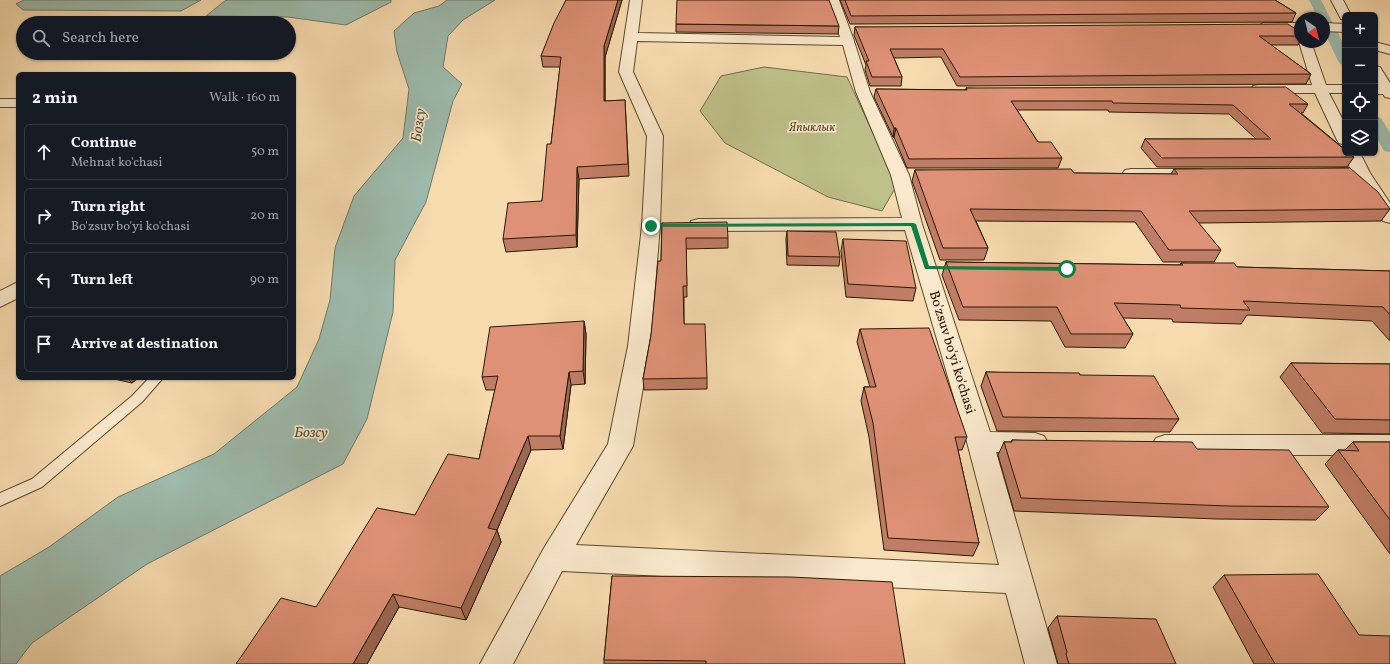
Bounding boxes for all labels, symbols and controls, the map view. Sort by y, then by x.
north arrow [1294,12,1330,48]
map controls [1342,12,1378,156]
button: + [1342,12,1378,48]
search box [16,16,296,60]
icon: search [30,27,52,49]
text: Search here [62,28,139,49]
button: − [1342,48,1378,84]
button: locate [1342,84,1378,120]
text: 2 min [32,87,78,110]
text: Walk · 160 m [209,89,280,107]
water label: Бозсу [407,107,432,143]
park label: Япыклык [788,120,835,136]
button: layers [1342,120,1378,156]
text: Continue [71,133,136,154]
icon: ahead [33,141,55,163]
text: 50 m [251,143,279,161]
text: Mehnat ko'chasi [71,154,162,172]
text: Turn right [71,197,145,218]
icon: right [33,205,55,227]
text: 20 m [250,207,279,225]
route end [642,217,660,235]
text: Bo'zsuv bo'yi ko'chasi [71,218,190,236]
route start [1058,260,1076,278]
icon: left [33,269,55,291]
text: Turn left [71,270,133,291]
text: 90 m [250,271,279,289]
street label: Bo'zsuv bo'yi ko'chasi [924,288,979,416]
icon: arrive [33,333,55,355]
text: Arrive at destination [71,334,218,355]
water label: Бозсу [294,423,328,444]

